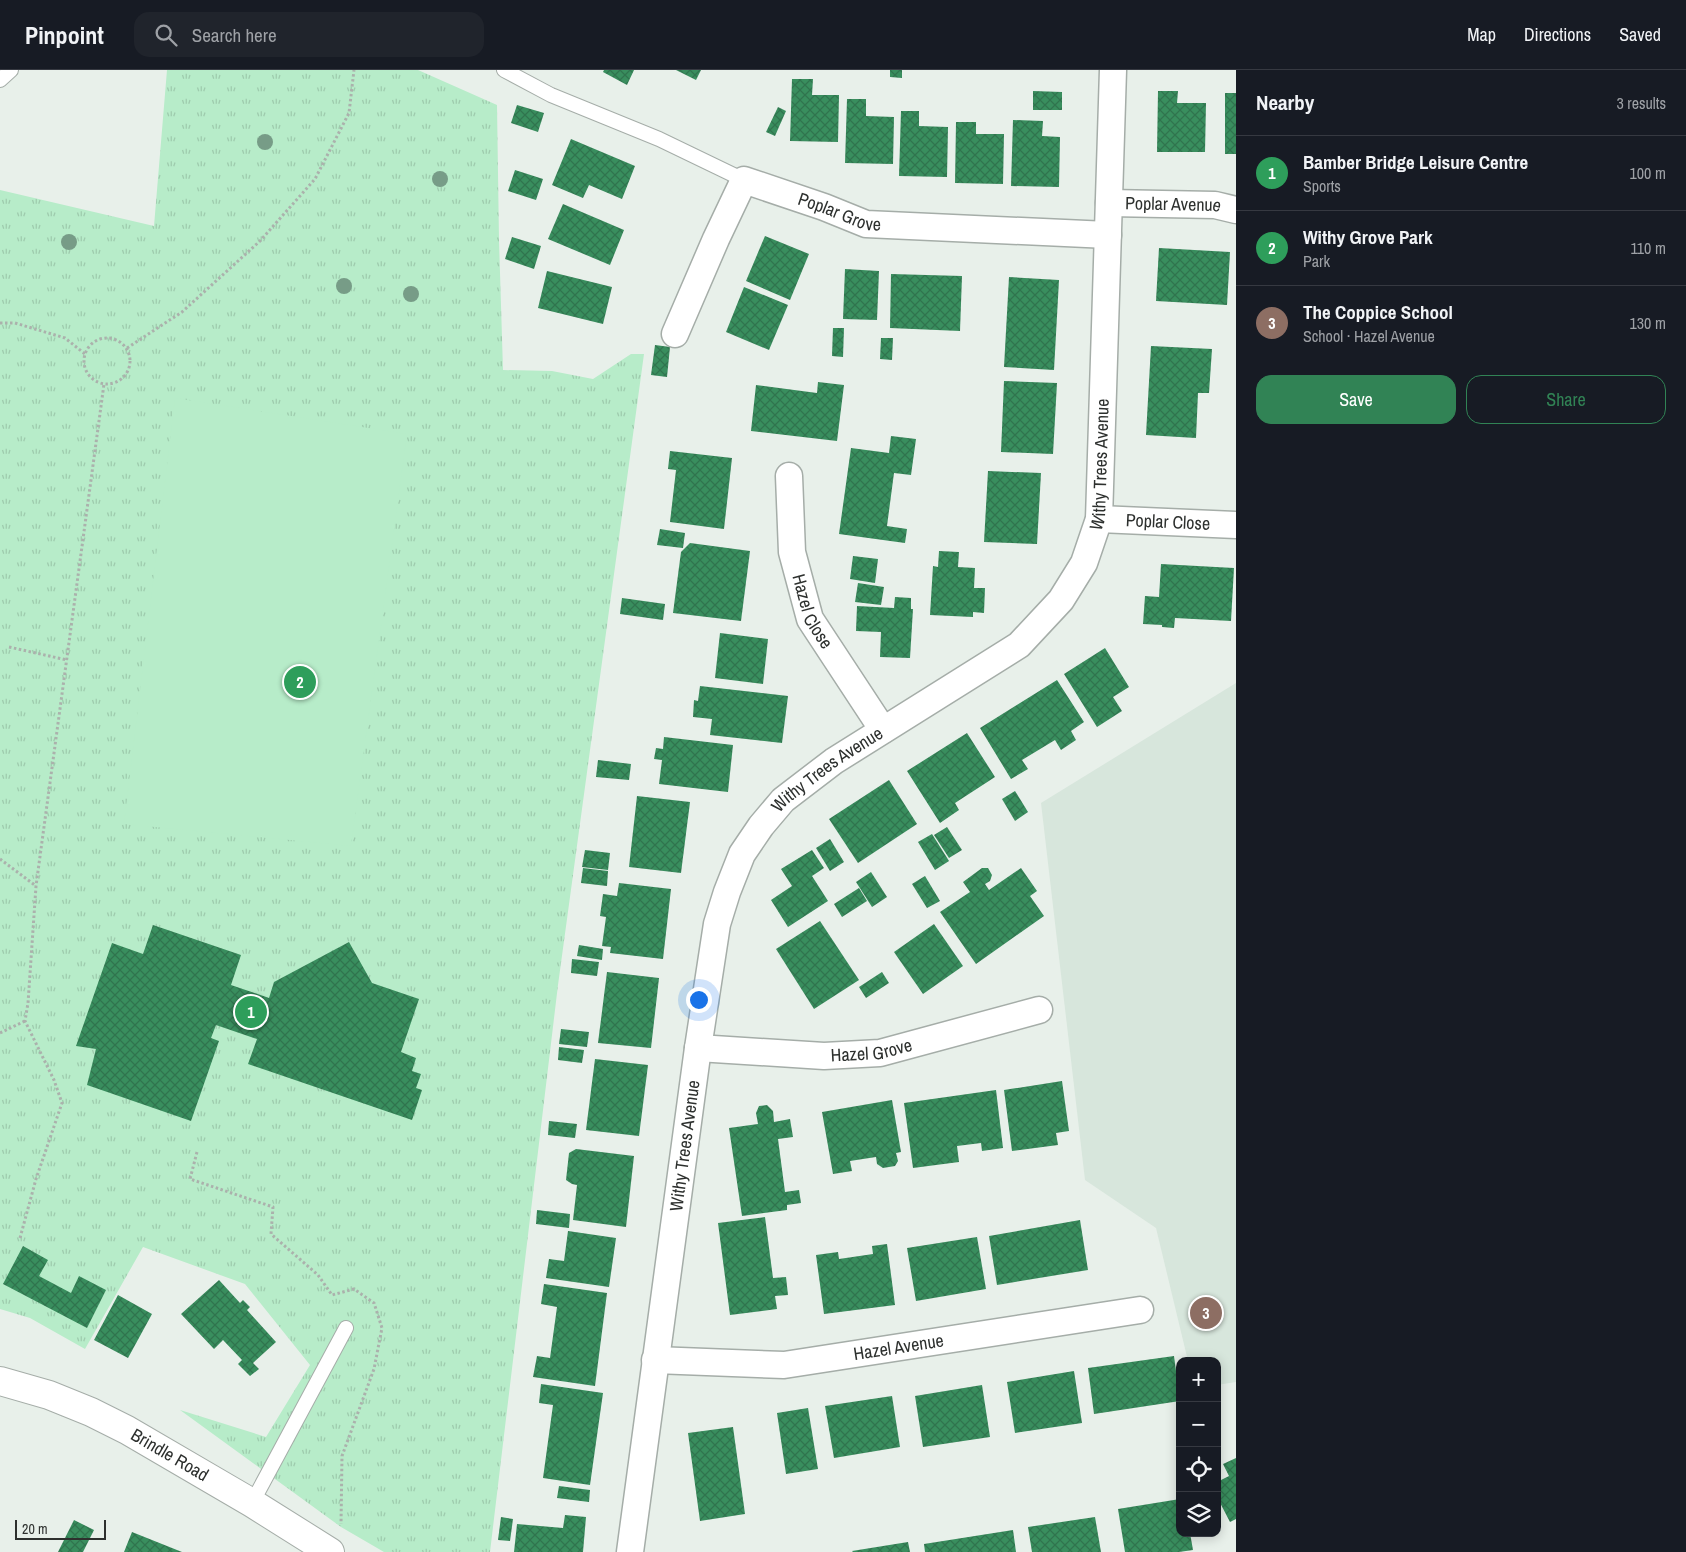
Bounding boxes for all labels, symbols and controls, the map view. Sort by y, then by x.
search box [134,12,484,57]
text: Pinpoint [25,19,104,51]
icon: search [152,21,180,49]
text: Search here [192,22,277,48]
text: Map [1467,22,1496,47]
text: Directions [1524,22,1591,47]
text: Saved [1619,22,1661,47]
text: Nearby [1256,88,1314,117]
text: 3 results [1616,92,1666,114]
text: Bamber Bridge Leisure Centre [1303,149,1528,175]
text: 1 [1268,162,1276,184]
text: 100 m [1630,162,1666,184]
text: Sports [1303,175,1341,197]
street label: Poplar Grove [795,186,882,237]
street label: Poplar Avenue [1125,190,1224,218]
text: Withy Grove Park [1303,224,1433,250]
text: 2 [1268,237,1276,259]
text: 110 m [1630,237,1666,259]
text: Park [1303,250,1330,272]
text: The Coppice School [1303,299,1453,325]
text: 3 [1268,312,1276,334]
text: 130 m [1630,312,1666,334]
text: School · Hazel Avenue [1303,325,1435,347]
button: Save [1256,375,1456,424]
button: Share [1466,375,1666,424]
street label: Withy Trees Avenue [1083,398,1115,534]
street label: Poplar Close [1125,507,1211,536]
street label: Hazel Close [786,571,839,653]
pin: 2 [284,663,316,701]
street label: Withy Trees Avenue [765,720,887,817]
your location [686,987,712,1013]
pin: 1 [235,993,267,1031]
street label: Hazel Grove [830,1032,915,1068]
street label: Withy Trees Avenue [663,1079,706,1213]
pin: 3 [1190,1294,1222,1332]
street label: Hazel Avenue [852,1328,945,1366]
map controls [1176,1357,1221,1537]
button: + [1176,1357,1221,1402]
button: − [1176,1402,1221,1447]
street label: Brindle Road [126,1422,214,1487]
button: locate [1176,1447,1221,1492]
button: layers [1176,1492,1221,1537]
scale bar [15,1517,106,1540]
text: 20 m [22,1520,48,1538]

